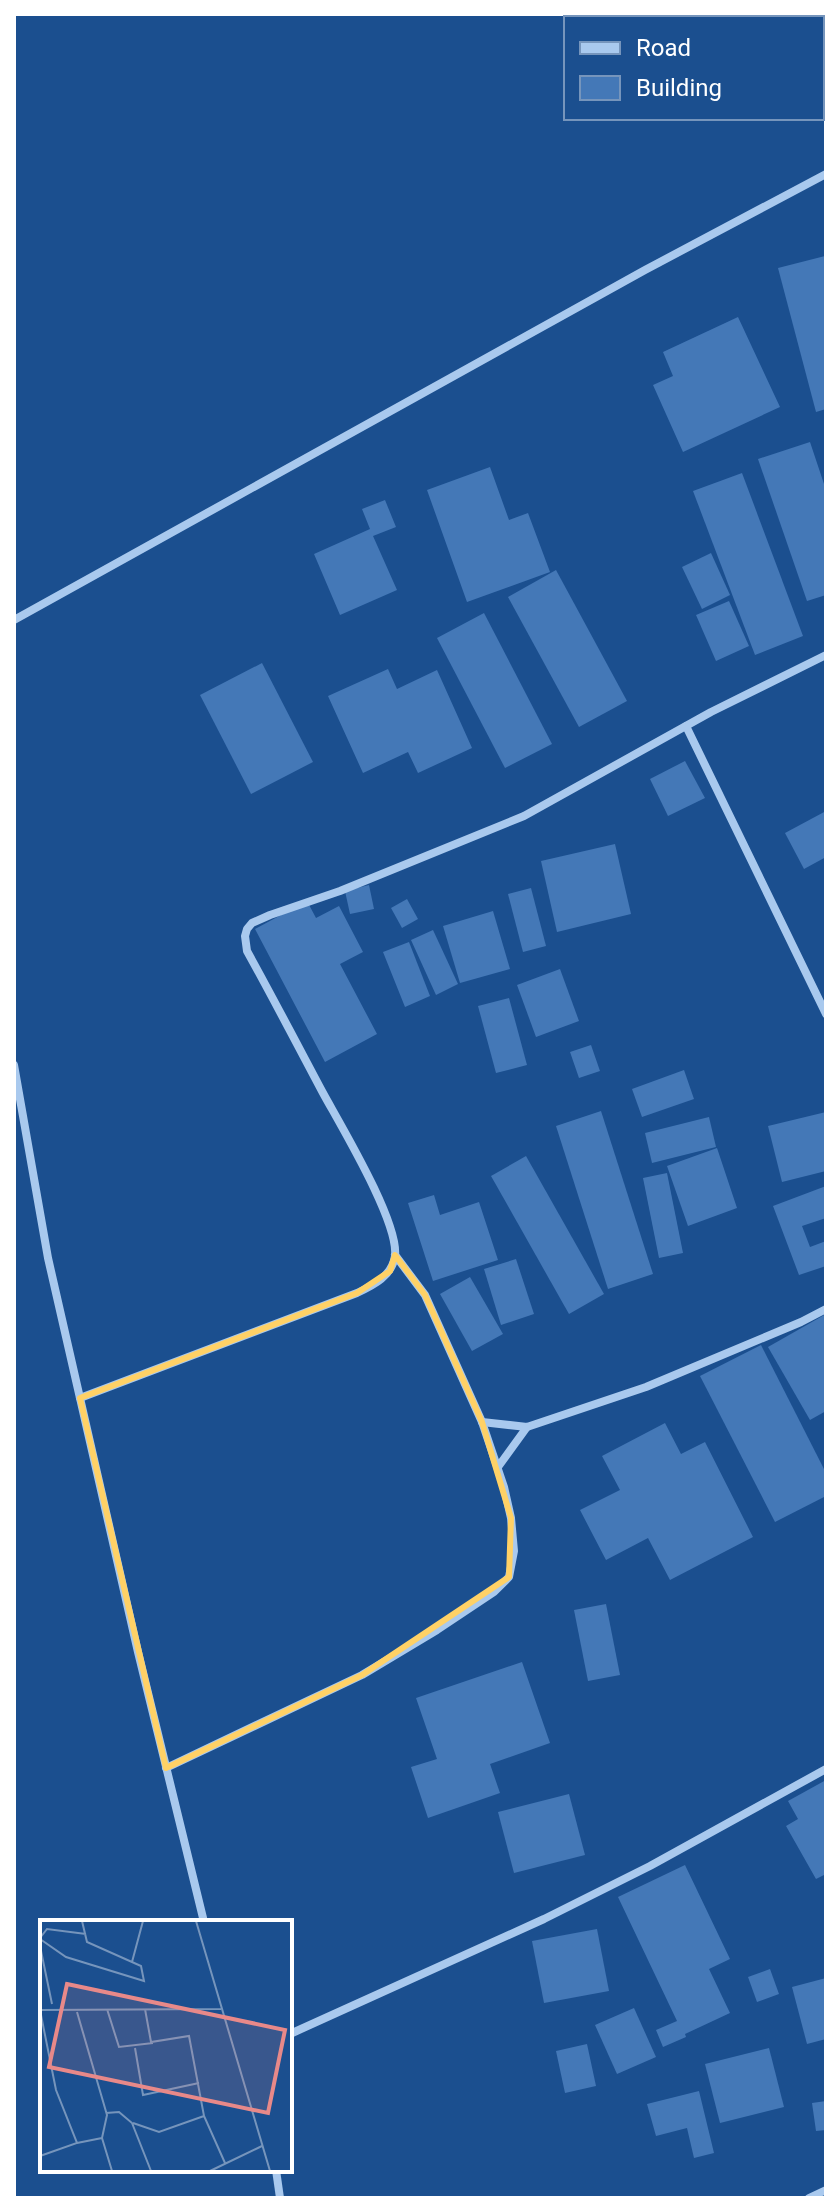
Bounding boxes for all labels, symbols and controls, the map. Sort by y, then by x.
legend [564,16,824,120]
text: Road [636,34,691,62]
text: Building [636,74,722,102]
inset map [40,1920,292,2172]

